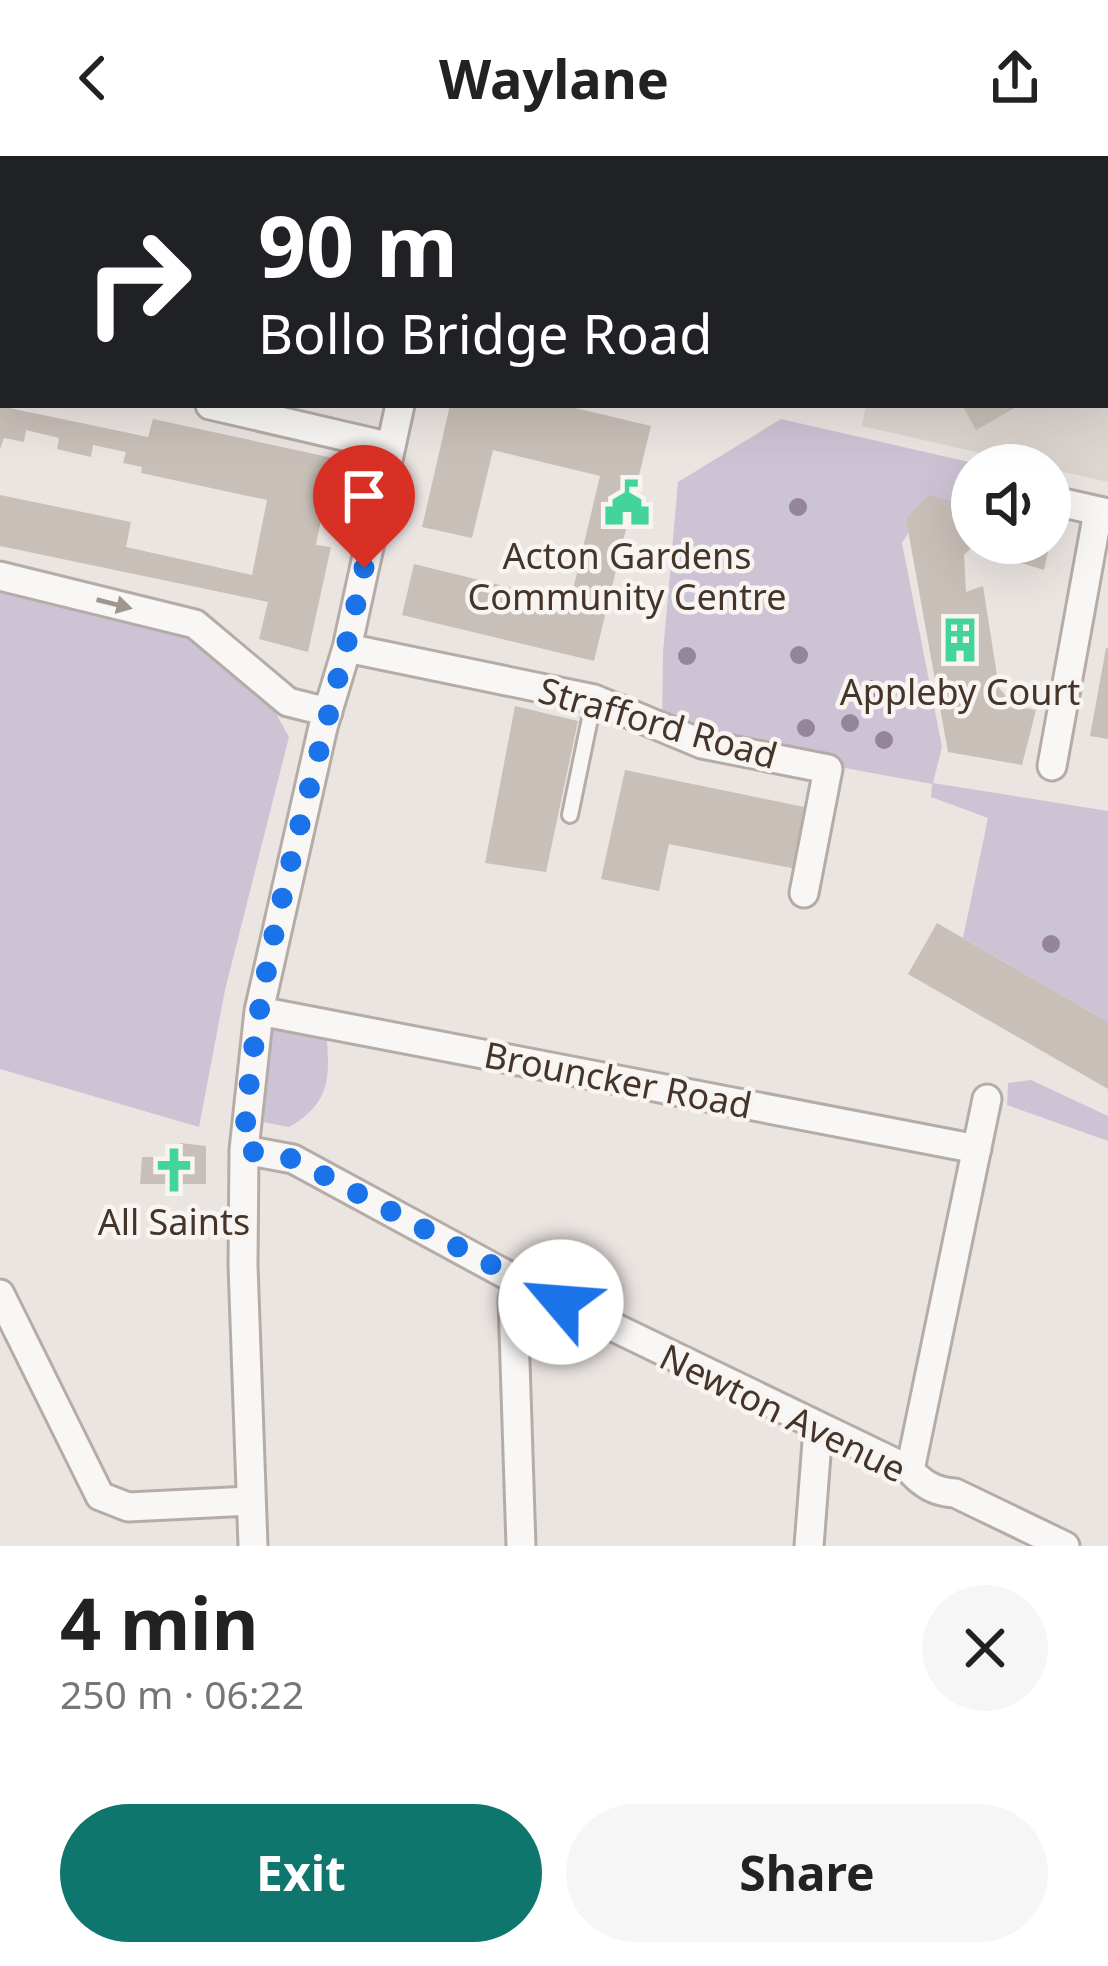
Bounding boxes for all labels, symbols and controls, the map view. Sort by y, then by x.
text: Waylane [439,41,669,115]
icon: back [60,45,126,111]
icon: share [982,45,1048,111]
text: 90 m [258,187,458,302]
icon: right [60,204,216,360]
text: Bollo Bridge Road [258,296,712,370]
map controls [951,444,1071,564]
button: sound [951,444,1071,564]
pin [313,445,415,568]
icon: arrive [331,463,397,529]
public building icon: Acton Gardens Community Centre [602,478,652,528]
place label: Acton Gardens Community Centre [467,531,787,621]
one-way arrow [95,595,132,614]
building icon: Appleby Court [935,615,985,665]
street label: Strafford Road [533,665,783,780]
place label: Appleby Court [840,667,1080,716]
street label: Brouncker Road [480,1030,756,1129]
church icon: All Saints [149,1145,199,1195]
place label: All Saints [98,1197,250,1246]
position arrow [498,1239,624,1365]
street label: Newton Avenue [652,1332,914,1493]
text: 4 min [60,1573,258,1671]
button: close [922,1585,1048,1711]
text: 250 m · 06:22 [60,1667,304,1720]
button: Exit [60,1804,542,1942]
button: Share [566,1804,1048,1942]

